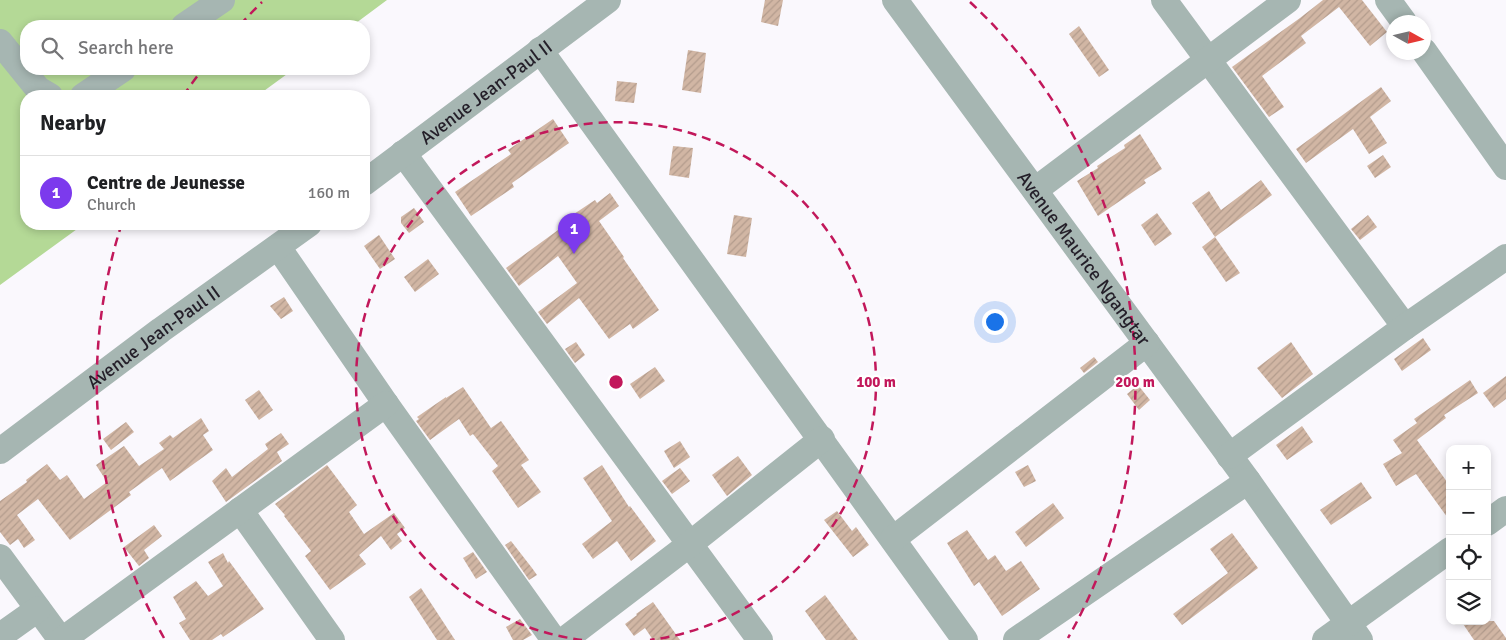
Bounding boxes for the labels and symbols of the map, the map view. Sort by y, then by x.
north arrow [1386,15,1431,60]
street label: Avenue Jean-Paul II [415,35,557,150]
street label: Avenue Maurice Ngangtar [1012,167,1155,350]
pin: 1 [558,213,590,254]
street label: Avenue Jean-Paul II [82,281,225,395]
your location [982,309,1008,335]
centre of rings [607,373,625,391]
text: 100 m [856,373,896,391]
text: 200 m [1115,373,1155,391]

